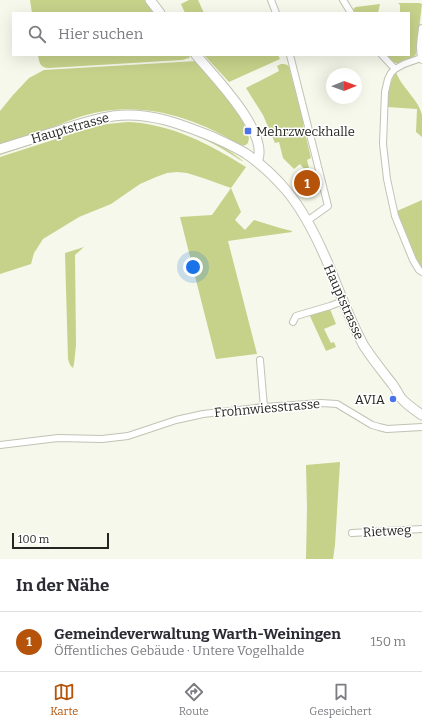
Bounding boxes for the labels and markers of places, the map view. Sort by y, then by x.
place label: Mehrzweckhalle [256,124,355,139]
marker: Mehrzweckhalle [243,126,253,136]
pin: 1 [294,168,320,198]
place label: AVIA [355,392,386,407]
marker: AVIA [388,394,398,404]

